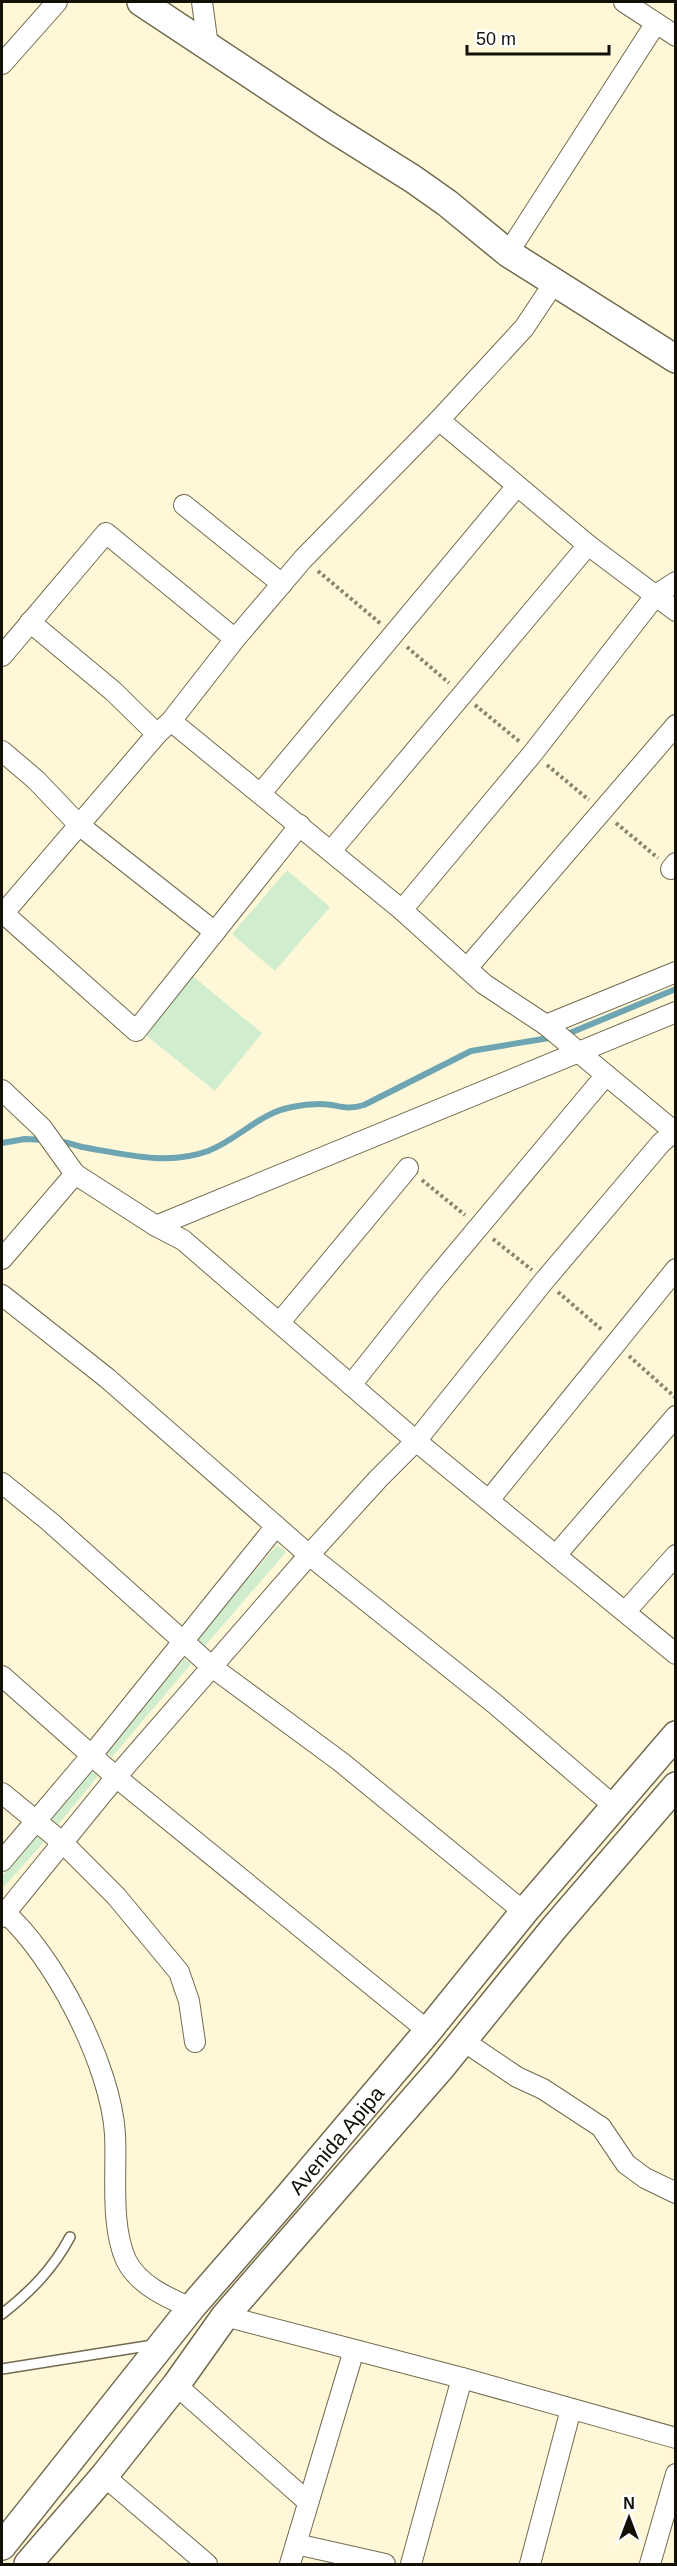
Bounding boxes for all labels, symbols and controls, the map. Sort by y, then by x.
scale bar [467,18,610,56]
text: 50 m [476,29,516,49]
street label: Avenida Apipa [284,2081,388,2198]
north arrow [599,2488,659,2548]
text: N [623,2495,635,2512]

